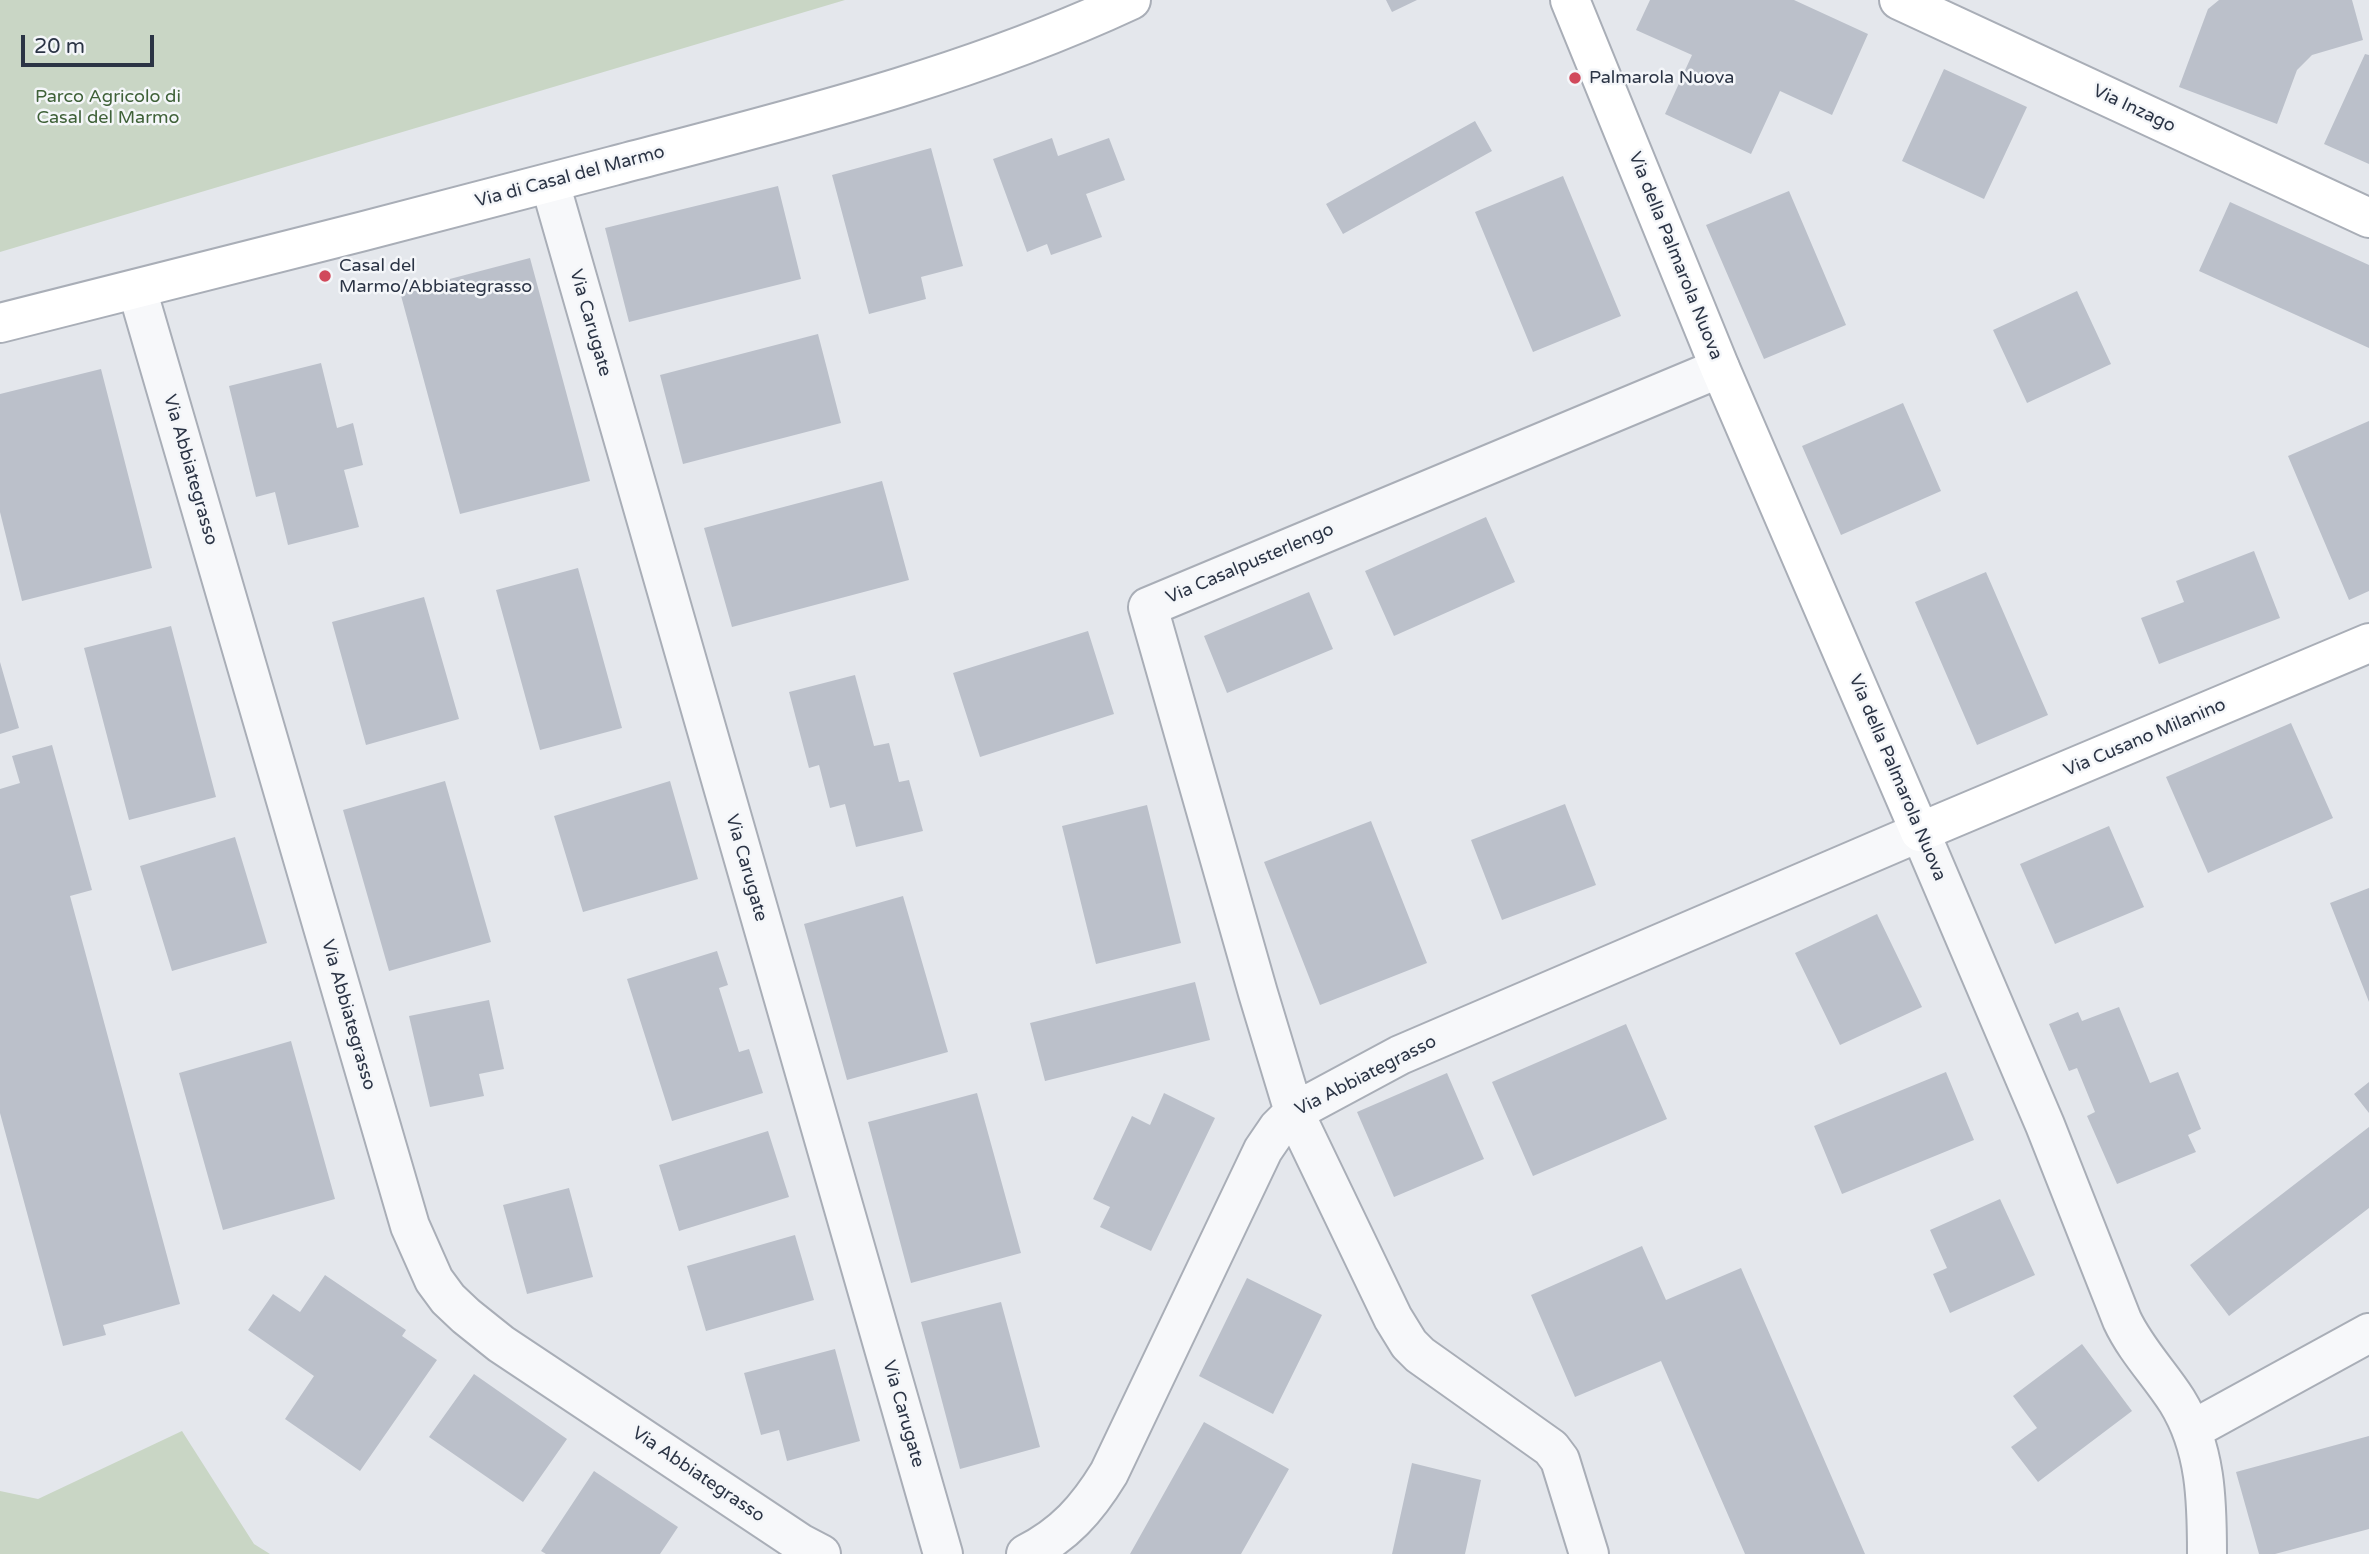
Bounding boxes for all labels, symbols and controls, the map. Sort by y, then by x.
scale bar [24,21,158,65]
text: 20 m [34,34,85,59]
place label: Palmarola Nuova [1589,67,1734,89]
marker: Palmarola Nuova [1567,70,1583,86]
street label: Via Inzago [2089,80,2179,138]
park label: Parco Agricolo di Casal del Marmo [35,86,181,128]
street label: Via di Casal del Marmo [473,141,667,213]
street label: Via della Palmarola Nuova [1623,149,1727,363]
place label: Casal del Marmo/Abbiategrasso [339,255,532,298]
street label: Via Carugate [564,267,616,379]
marker: Casal del Marmo/Abbiategrasso [317,268,333,284]
street label: Via Abbiategrasso [158,392,222,548]
street label: Via Casalpusterlengo [1163,519,1337,609]
street label: Via della Palmarola Nuova [1844,672,1950,884]
street label: Via Cusano Milanino [2061,694,2229,782]
street label: Via Carugate [720,812,772,924]
street label: Via Abbiategrasso [316,937,380,1093]
street label: Via Abbiategrasso [1292,1031,1440,1121]
street label: Via Carugate [877,1358,929,1470]
street label: Via Abbiategrasso [627,1423,769,1527]

